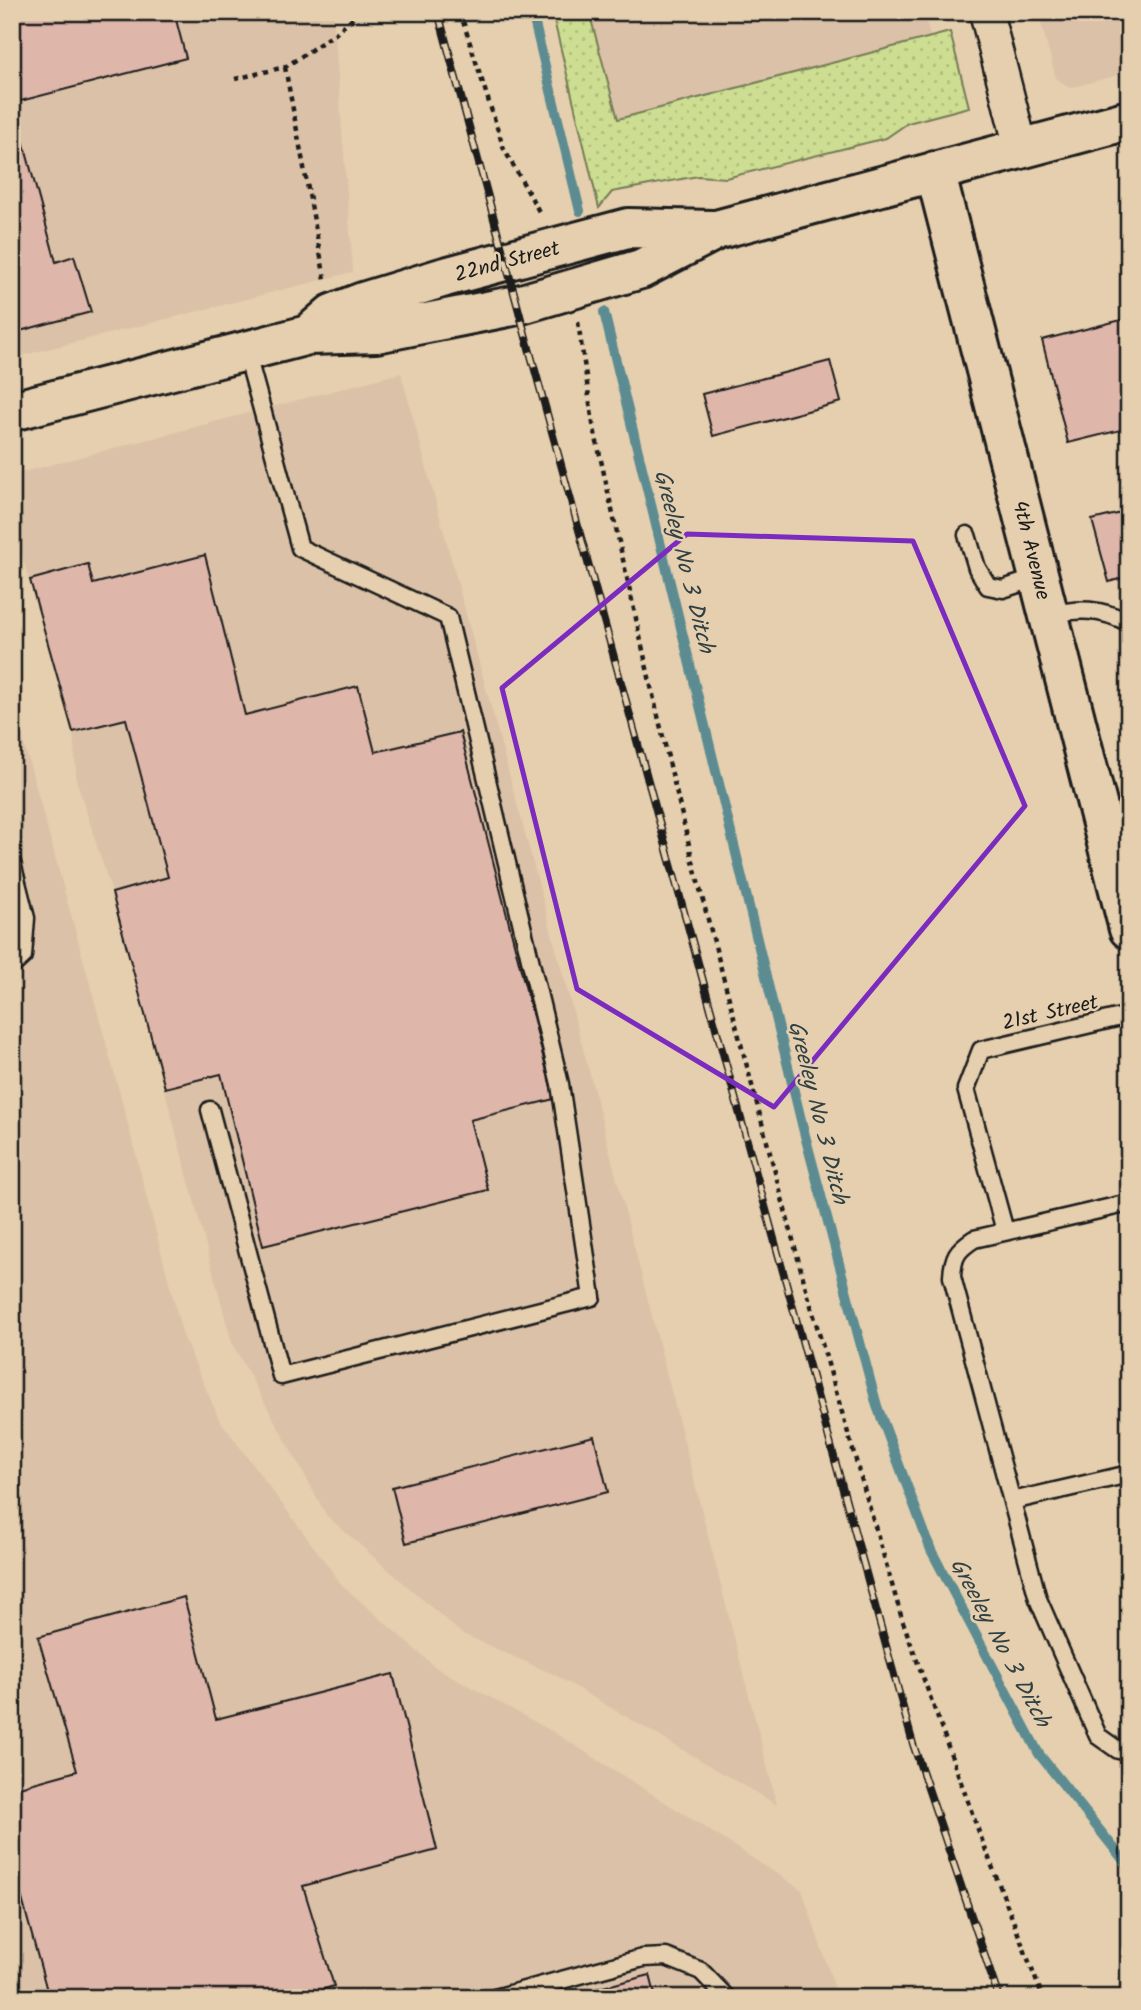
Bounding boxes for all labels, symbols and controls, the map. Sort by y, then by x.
street label: 22nd Street [451,232,565,292]
water label: Greeley No 3 Ditch [643,466,724,659]
street label: 4th Avenue [1002,497,1059,604]
street label: 21st Street [999,986,1102,1041]
water label: Greeley No 3 Ditch [777,1017,858,1210]
water label: Greeley No 3 Ditch [939,1552,1060,1736]

